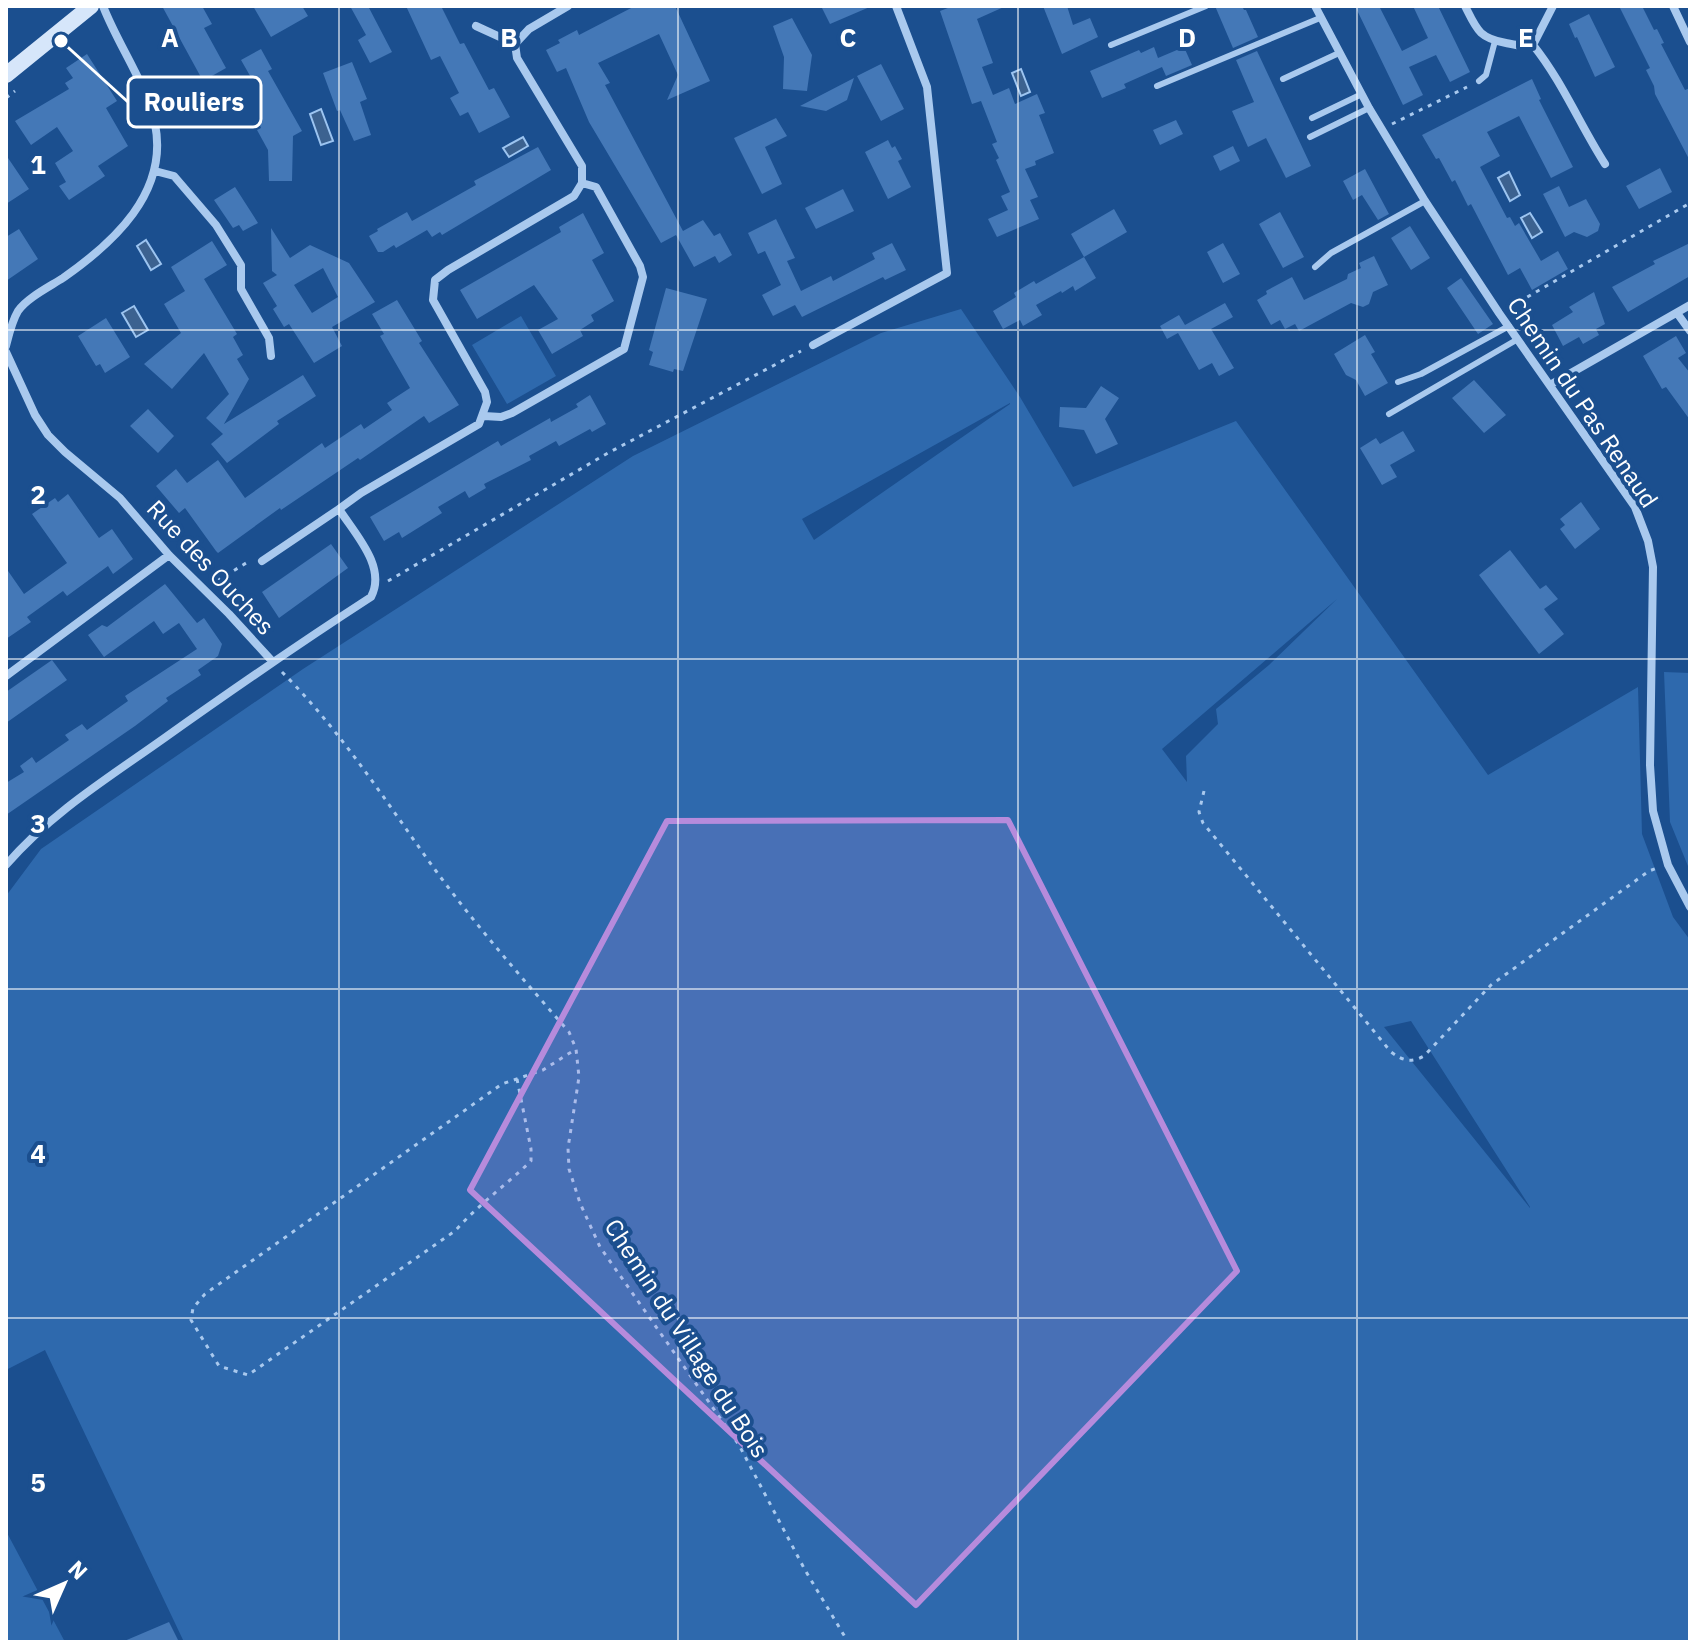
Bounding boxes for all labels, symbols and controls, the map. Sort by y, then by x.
text: A [161,20,179,54]
text: B [500,20,518,54]
text: C [840,20,857,54]
text: D [1178,20,1196,54]
text: E [1518,20,1534,54]
callout: Rouliers [128,77,261,127]
text: Rouliers [144,84,244,118]
text: 1 [30,147,46,181]
street label: Chemin du Pas Renaud [1500,290,1666,514]
text: 2 [30,477,46,511]
street label: Rue des Ouches [140,493,282,641]
text: 3 [30,806,46,840]
text: 4 [30,1136,46,1170]
street label: Chemin du Village du Bois [598,1212,776,1464]
text: 5 [30,1465,46,1499]
north arrow [24,1544,104,1624]
text: N [63,1554,94,1585]

